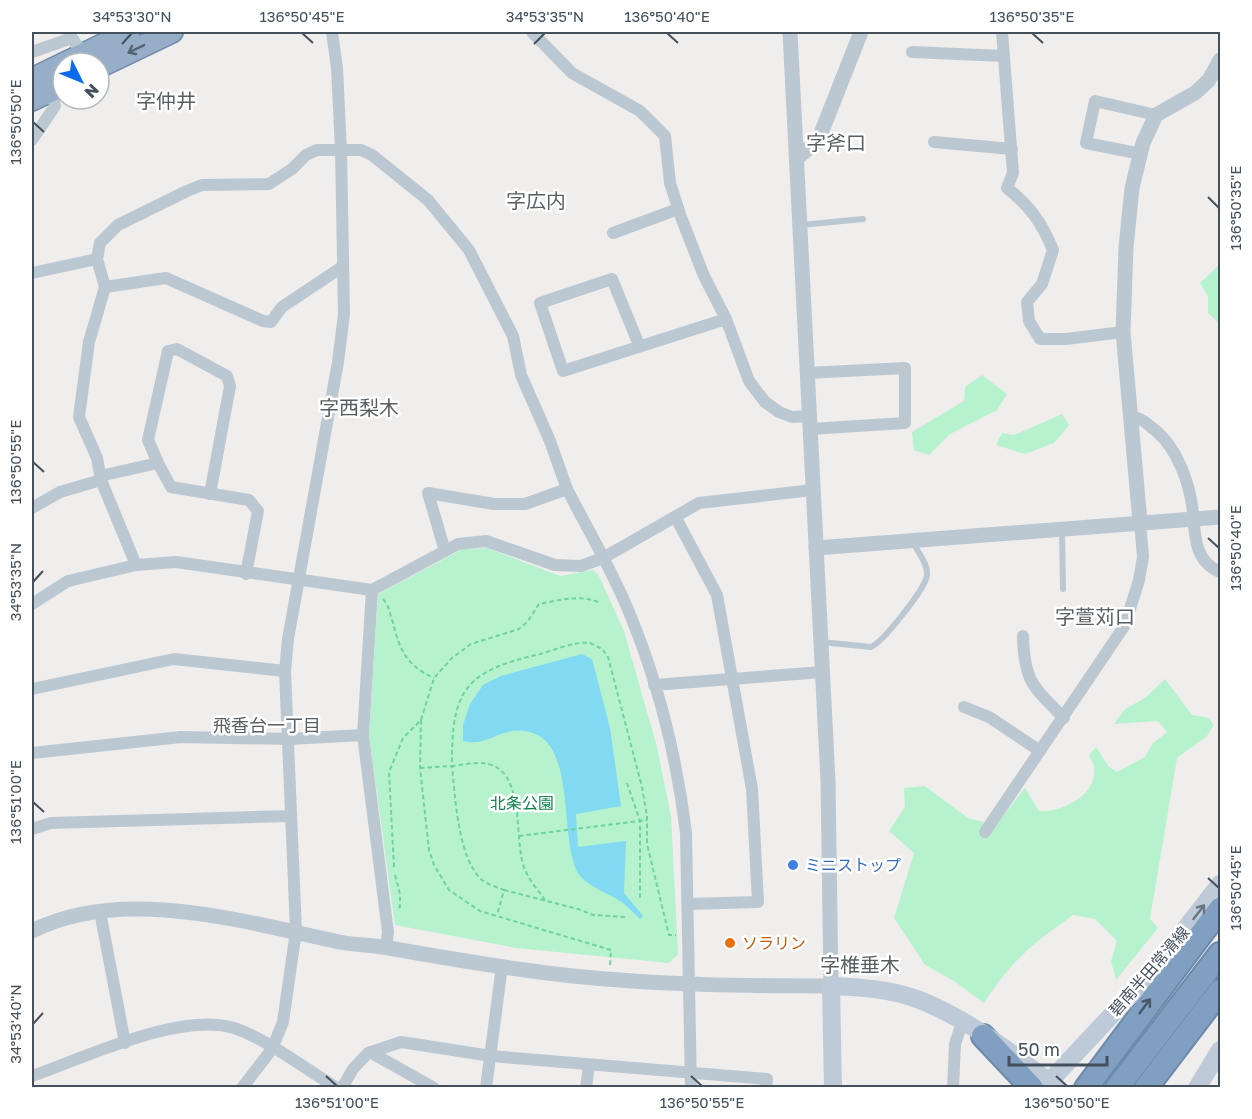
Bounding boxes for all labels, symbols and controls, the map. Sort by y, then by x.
text: 34°53'30"N [92,7,172,25]
text: 136°50'45"E [259,7,345,25]
text: 34°53'35"N [506,7,584,25]
text: 136°50'40"E [624,7,710,25]
text: 136°50'35"E [990,7,1074,25]
one-way arrow [127,44,145,56]
north arrow [51,51,111,111]
text: 136°50'50"E [6,79,24,165]
text: N [81,80,103,103]
district label: 字仲井 [136,88,196,112]
district label: 字斧口 [806,130,866,154]
text: 136°50'35"E [1226,166,1244,250]
district label: 字広内 [506,188,566,212]
district label: 字西梨木 [319,395,399,419]
text: 136°50'55"E [6,420,24,504]
text: 136°50'40"E [1226,505,1244,591]
text: 34°53'35"N [6,543,24,621]
district label: 字萱苅口 [1055,604,1135,628]
district label: 飛香台一丁目 [213,714,321,736]
text: 136°51'00"E [6,760,24,844]
park label: 北条公園 [490,793,554,813]
text: 136°50'45"E [1226,845,1244,931]
place label: ミニストップ [805,855,901,875]
marker: ミニストップ [786,858,800,872]
one-way arrow [1192,904,1205,920]
street label: 碧南半田常滑線 [1105,922,1193,1020]
place label: ソラリン [742,933,806,953]
marker: ソラリン [723,936,737,950]
district label: 字椎垂木 [820,952,900,976]
text: 34°53'40"N [6,984,24,1064]
one-way arrow [1139,999,1152,1015]
scale bar [1009,1029,1106,1067]
text: 50 m [1018,1038,1060,1060]
text: 136°51'00"E [295,1093,379,1111]
text: 136°50'55"E [660,1093,744,1111]
text: 136°50'50"E [1024,1093,1110,1111]

